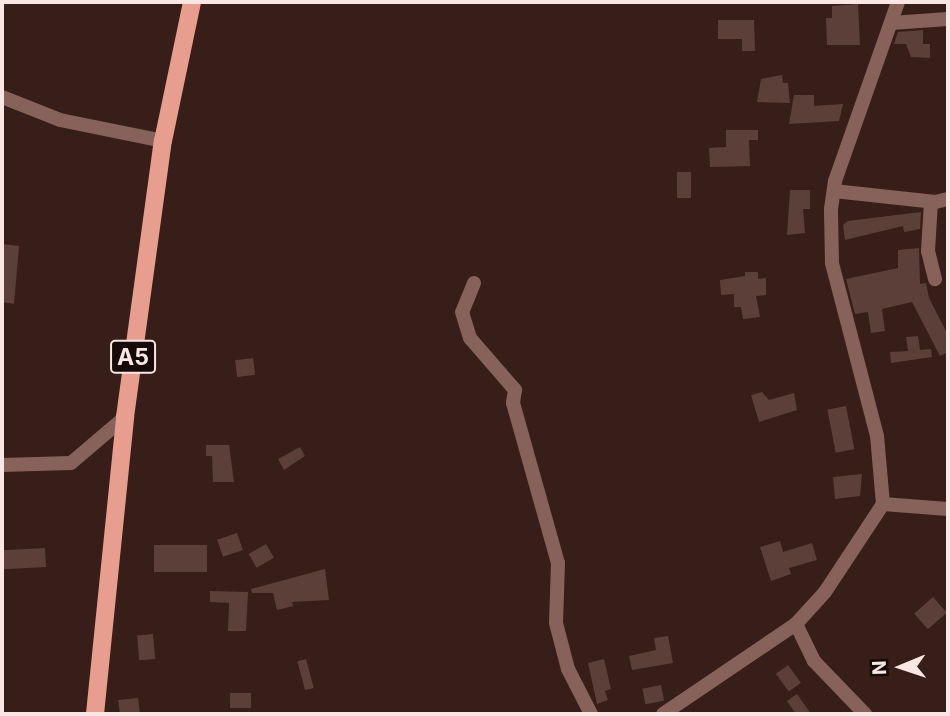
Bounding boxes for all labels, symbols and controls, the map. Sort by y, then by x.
road number: A5 [108,338,158,376]
north arrow [866,632,936,702]
text: N [868,660,891,675]

